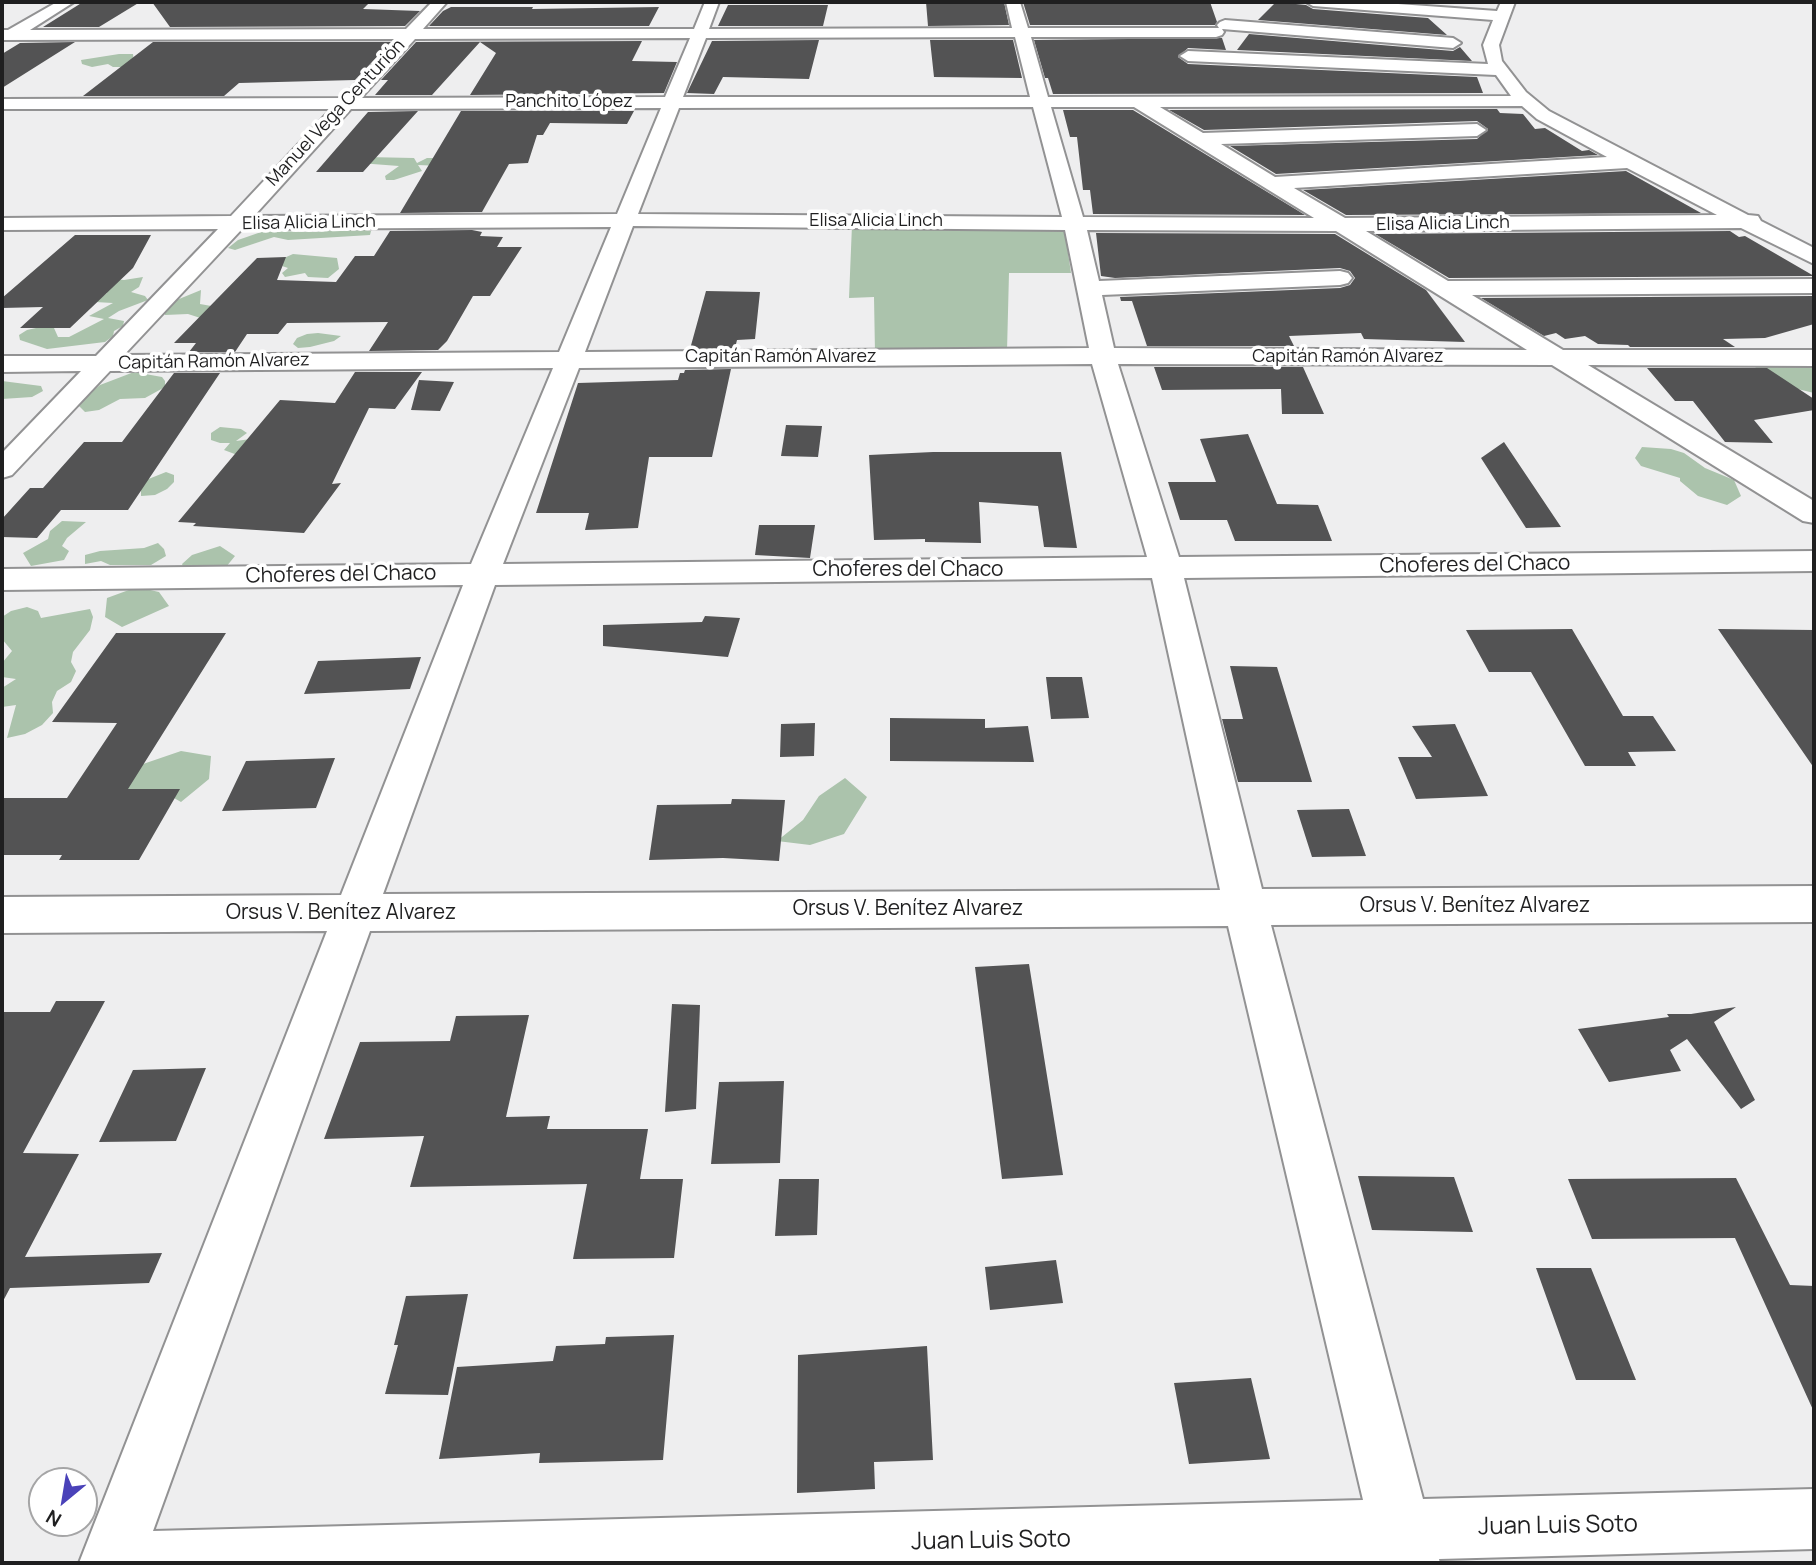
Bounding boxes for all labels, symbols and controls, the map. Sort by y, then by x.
street label: Manuel Vega Centurión [262,35,410,191]
street label: Panchito López [505,91,633,113]
street label: Elisa Alicia Linch [809,210,943,232]
street label: Elisa Alicia Linch [242,211,376,235]
street label: Elisa Alicia Linch [1376,212,1510,236]
street label: Capitán Ramón Alvarez [685,346,877,368]
street label: Capitán Ramón Alvarez [1252,346,1444,368]
street label: Capitán Ramón Alvarez [118,350,310,374]
street label: Choferes del Chaco [1379,551,1571,579]
street label: Choferes del Chaco [813,557,1003,583]
street label: Choferes del Chaco [245,561,437,589]
street label: Orsus V. Benítez Alvarez [1360,893,1590,919]
street label: Orsus V. Benítez Alvarez [793,896,1023,922]
street label: Orsus V. Benítez Alvarez [226,900,456,926]
north arrow [28,1467,98,1537]
text: N [41,1504,66,1533]
street label: Juan Luis Soto [1478,1510,1638,1542]
street label: Juan Luis Soto [911,1525,1071,1557]

